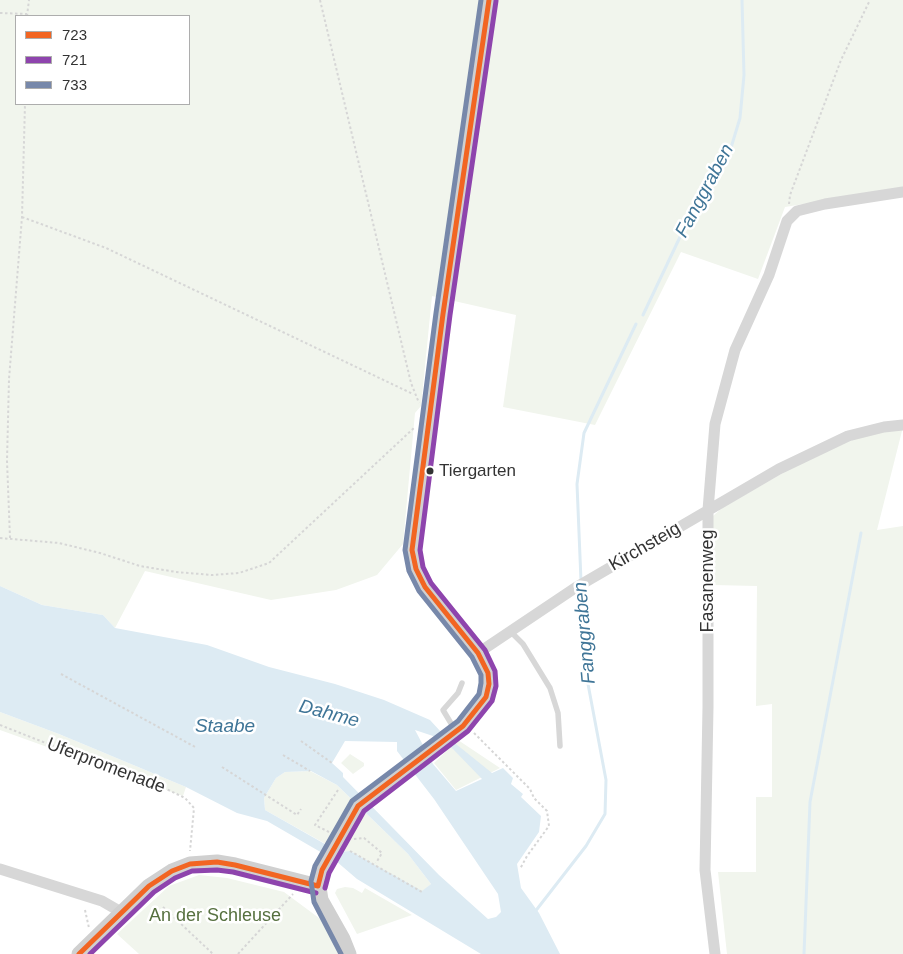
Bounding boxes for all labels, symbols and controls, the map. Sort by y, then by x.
legend [15,15,190,105]
text: 723 [62,26,87,43]
text: 721 [62,51,87,68]
text: 733 [62,76,87,93]
water label: Fanggraben [671,140,739,242]
place label: Tiergarten [439,461,516,481]
marker: Tiergarten [425,466,435,476]
street label: Kirchsteig [605,518,685,576]
street label: Fasanenweg [697,529,719,633]
water label: Fanggraben [569,581,601,685]
water label: Dahme [296,695,362,733]
water label: Staabe [195,716,255,738]
street label: Uferpromenade [44,734,168,798]
park label: An der Schleuse [149,905,281,927]

